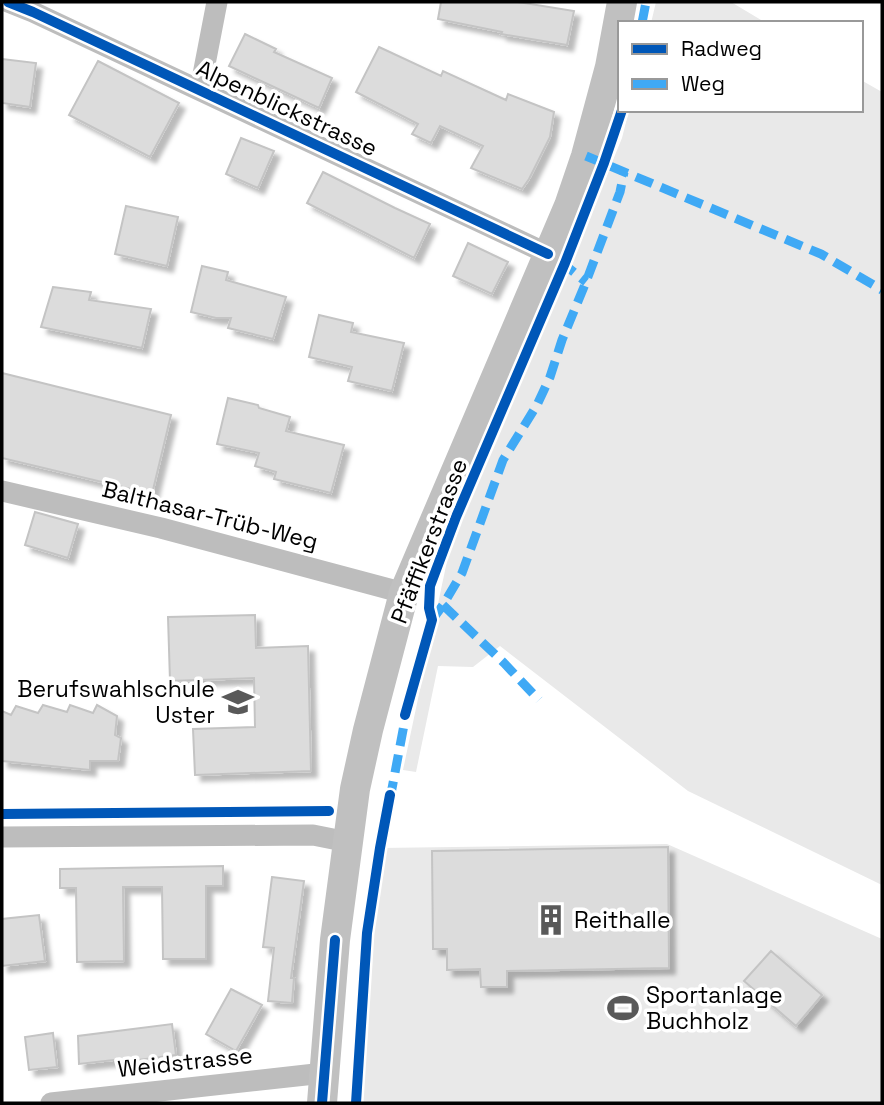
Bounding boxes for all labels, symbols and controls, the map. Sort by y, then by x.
legend [618,21,863,112]
text: Radweg [681,35,762,62]
street label: Alpenblickstrasse [192,53,382,163]
text: Weg [681,70,725,97]
street label: Pfäffikerstrasse [384,454,474,628]
street label: Balthasar-Trüb-Weg [99,474,321,556]
place label: Berufswahlschule Uster [17,674,215,730]
school or university icon: Berufswahlschule Uster [221,685,255,719]
building icon: Reithalle [534,903,568,937]
place label: Reithalle [574,905,671,935]
place label: Sportanlage Buchholz [646,980,783,1036]
sports icon: Sportanlage Buchholz [606,991,640,1025]
street label: Weidstrasse [116,1040,254,1084]

